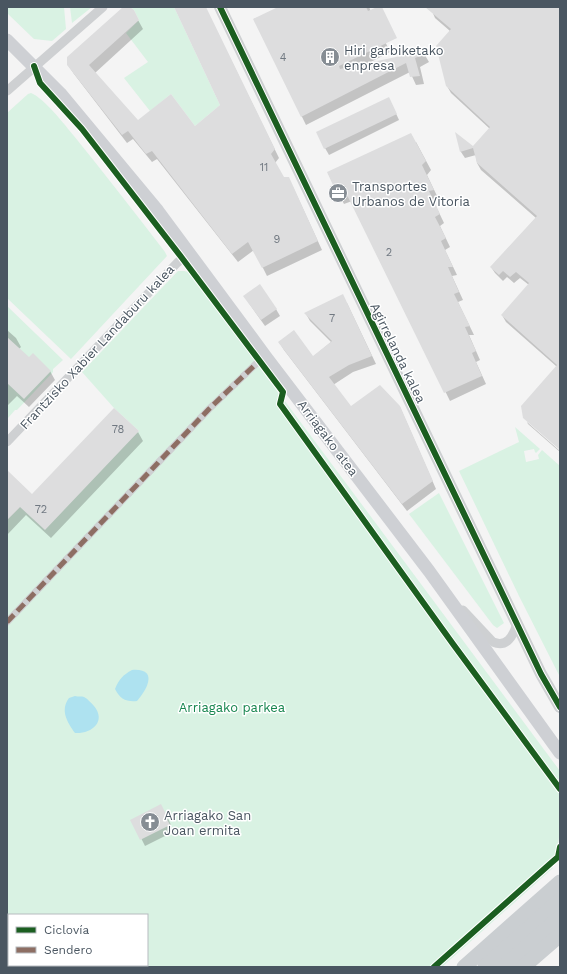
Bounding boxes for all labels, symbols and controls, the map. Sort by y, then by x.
place label: Hiri garbiketako enpresa [344,43,444,73]
building icon: Hiri garbiketako enpresa [319,46,341,68]
house number: 4 [280,51,287,64]
house number: 11 [260,161,268,174]
place label: Transportes Urbanos de Vitoria [352,179,471,209]
office icon: Transportes Urbanos de Vitoria [327,182,349,204]
house number: 9 [274,233,281,246]
house number: 2 [386,246,392,259]
street label: Frantzisko Xabier Landaburu kalea [17,261,178,432]
street label: Agirrelanda kalea [367,301,429,406]
house number: 7 [329,312,335,325]
street label: Arriagako atea [295,397,362,479]
house number: 78 [112,423,125,436]
house number: 72 [35,503,47,516]
park label: Arriagako parkea [179,700,286,715]
place label: Arriagako San Joan ermita [164,808,251,838]
church icon: Arriagako San Joan ermita [139,811,161,833]
legend [8,914,148,966]
text: Ciclovía [44,923,89,937]
text: Sendero [44,943,92,957]

